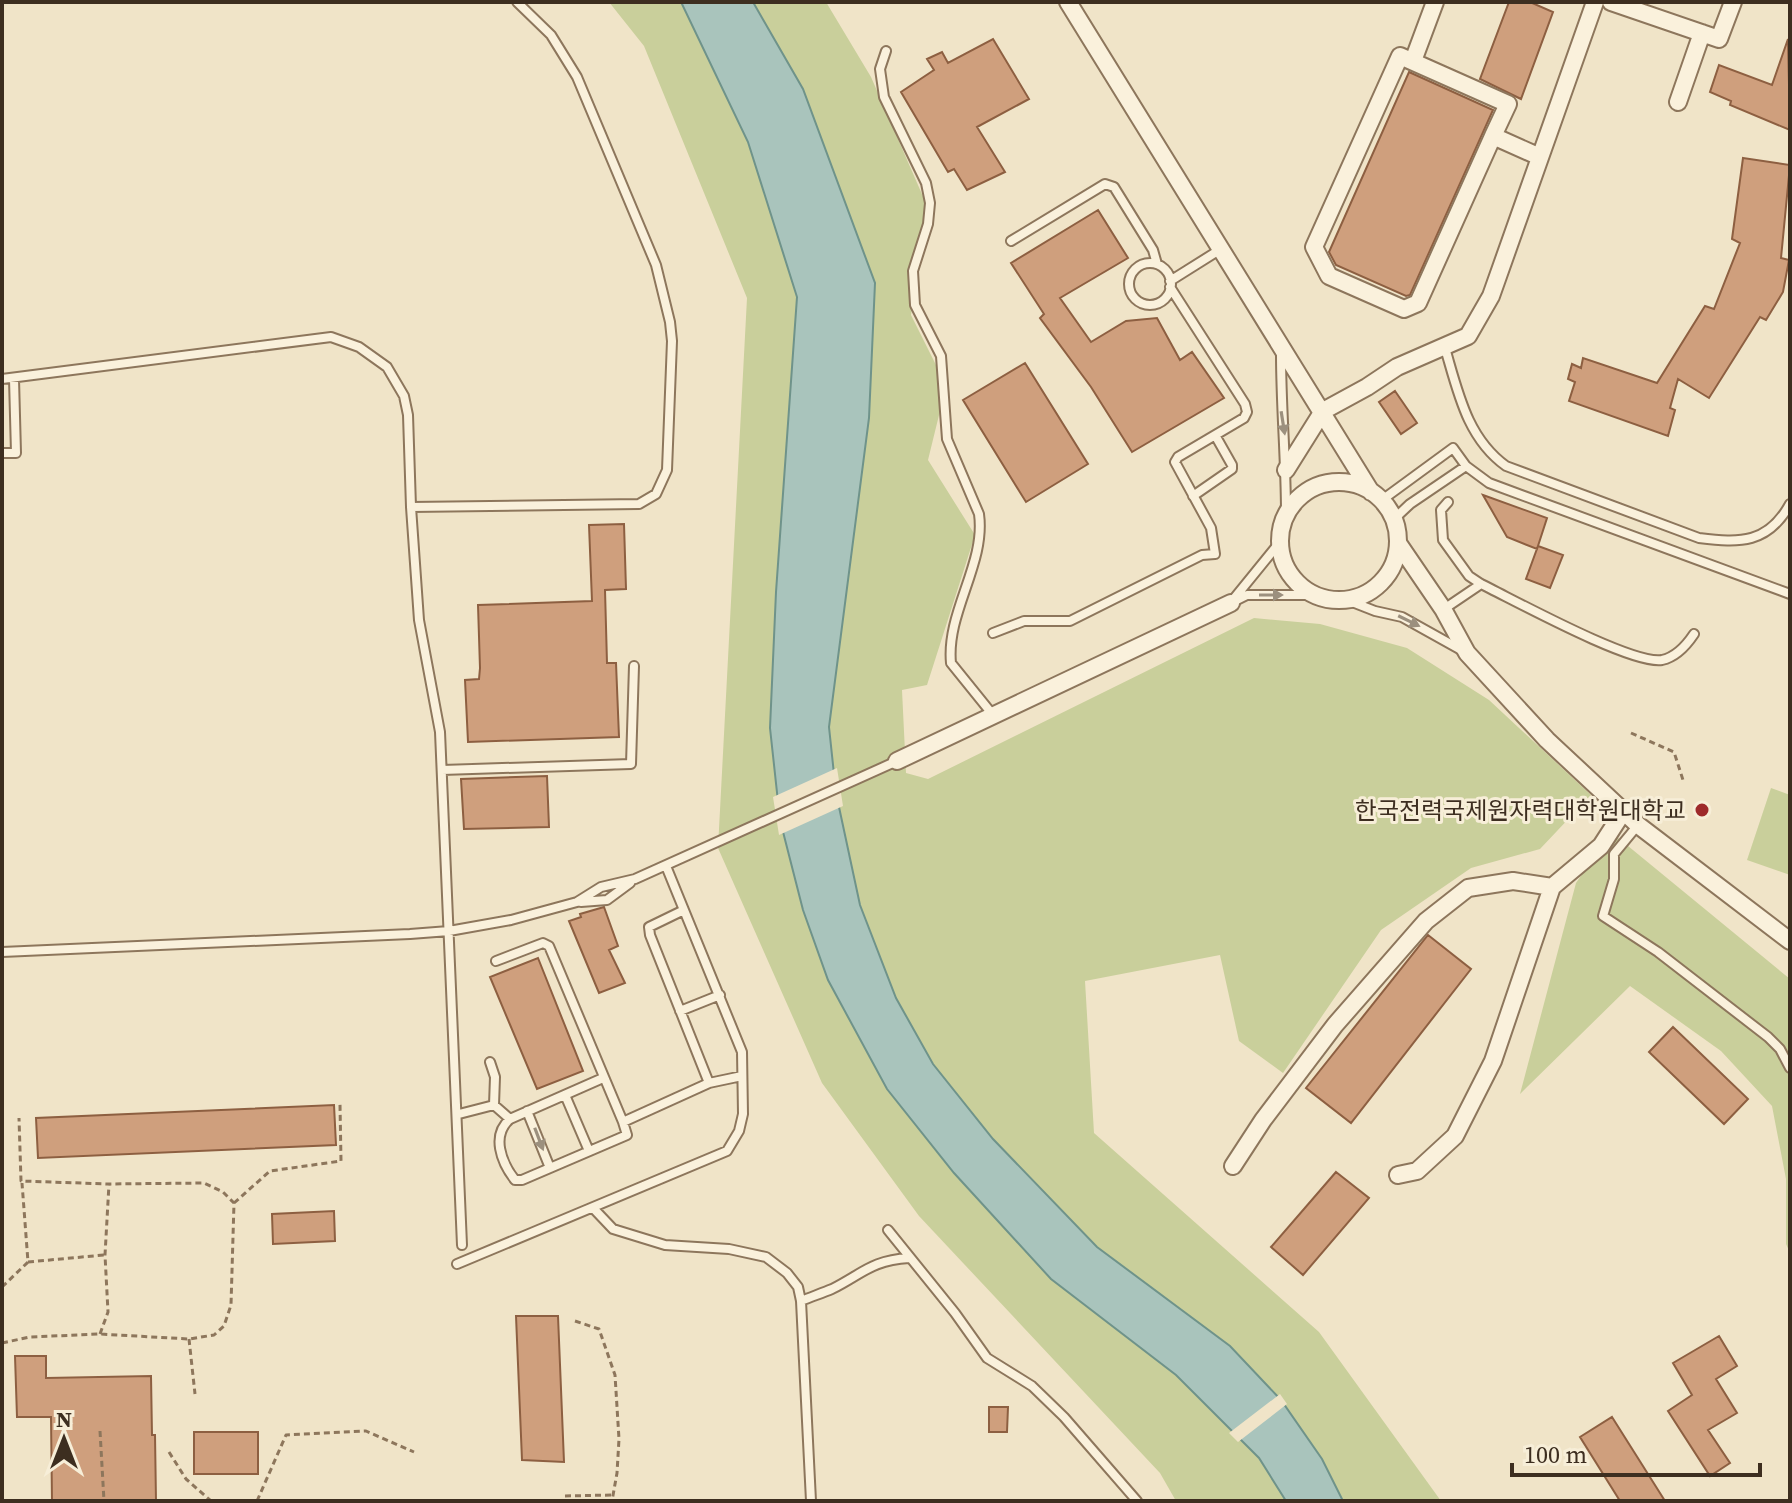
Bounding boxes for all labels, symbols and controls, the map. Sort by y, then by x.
one-way arrow [1277,410,1290,435]
one-way arrow [1259,589,1284,601]
one-way arrow [1398,614,1421,628]
place label: 한국전력국제원자력대학원대학교 [1355,794,1686,827]
marker: 한국전력국제원자력대학원대학교 [1693,801,1711,819]
one-way arrow [532,1127,545,1151]
north arrow [24,1399,104,1479]
text: N [56,1404,72,1434]
scale bar [1512,1427,1760,1477]
text: 100 m [1524,1438,1587,1471]

